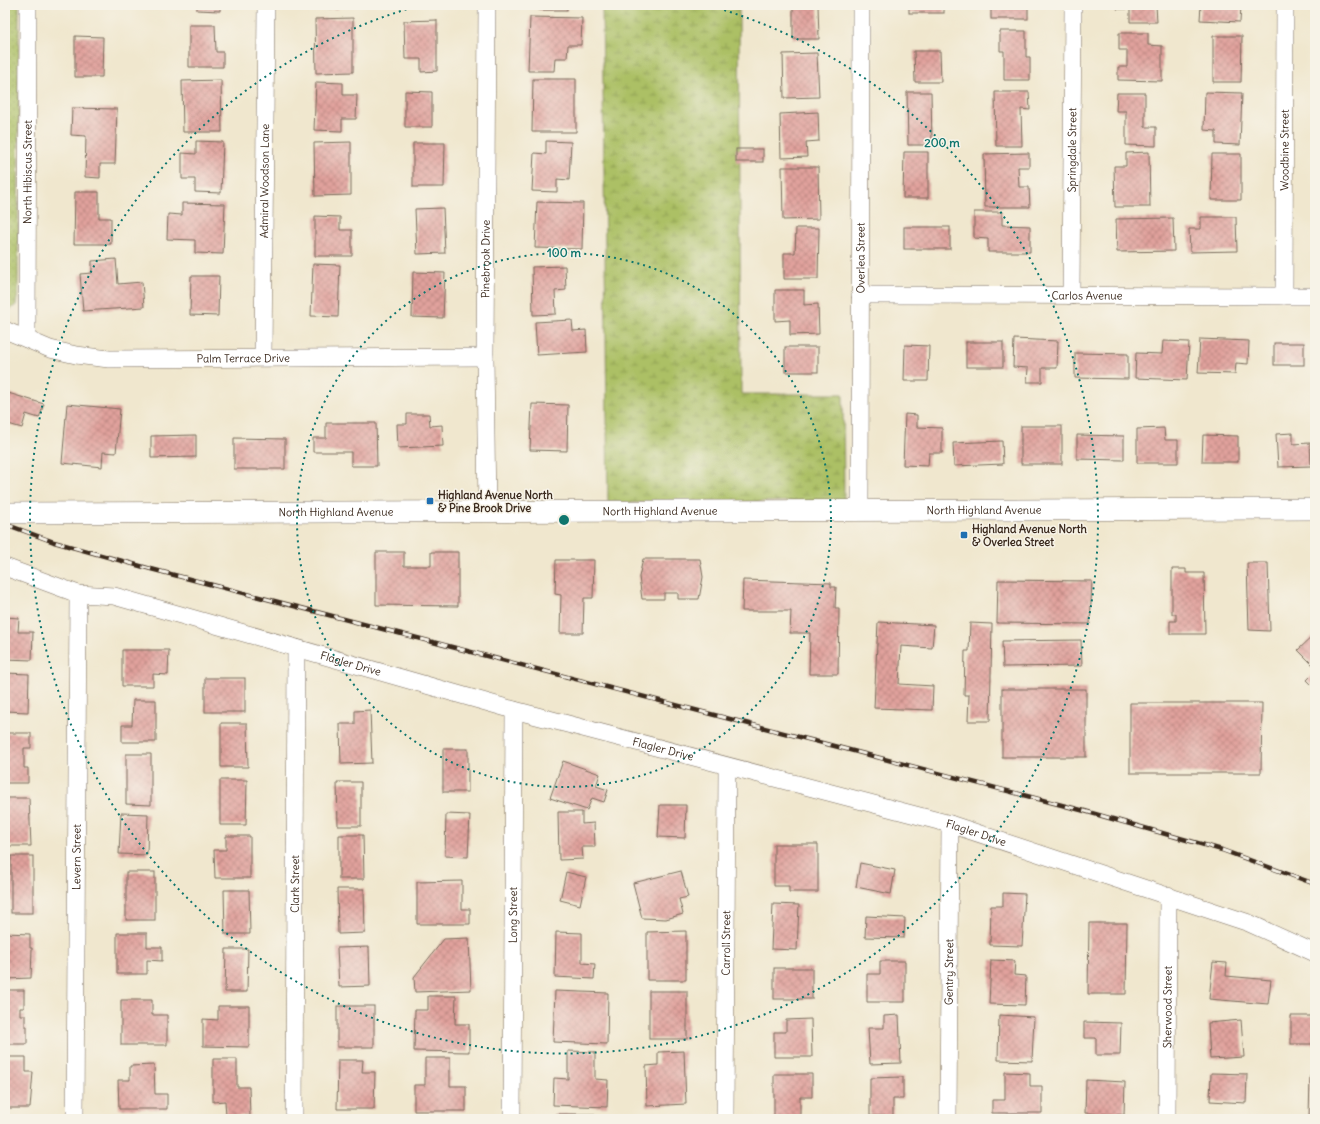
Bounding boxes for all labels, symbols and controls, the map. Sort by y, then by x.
street label: Springdale Street [1065,107,1079,193]
street label: Woodbine Street [1277,109,1292,191]
street label: North Hibiscus Street [20,120,35,224]
street label: Admiral Woodson Lane [257,124,272,238]
text: 200 m [924,135,960,150]
street label: Pinebrook Drive [478,220,493,298]
street label: Overlea Street [853,222,868,294]
text: 100 m [547,245,581,260]
street label: Carlos Avenue [1051,288,1123,303]
street label: Palm Terrace Drive [196,351,290,366]
place label: Highland Avenue North & Pine Brook Drive [438,488,553,515]
marker: Highland Avenue North & Pine Brook Drive [425,496,435,506]
street label: North Highland Avenue [927,503,1042,517]
street label: North Highland Avenue [603,504,718,518]
street label: North Highland Avenue [279,505,394,519]
centre of rings [557,513,571,527]
place label: Highland Avenue North & Overlea Street [972,522,1087,549]
marker: Highland Avenue North & Overlea Street [959,530,969,540]
street label: Flagler Drive [319,648,383,679]
street label: Flagler Drive [631,734,695,764]
street label: Flagler Drive [945,816,1008,849]
street label: Levern Street [69,824,84,890]
street label: Clark Street [288,855,302,913]
street label: Long Street [506,886,520,943]
street label: Carroll Street [719,910,733,976]
street label: Gentry Street [942,938,956,1005]
street label: Sherwood Street [1160,965,1175,1048]

